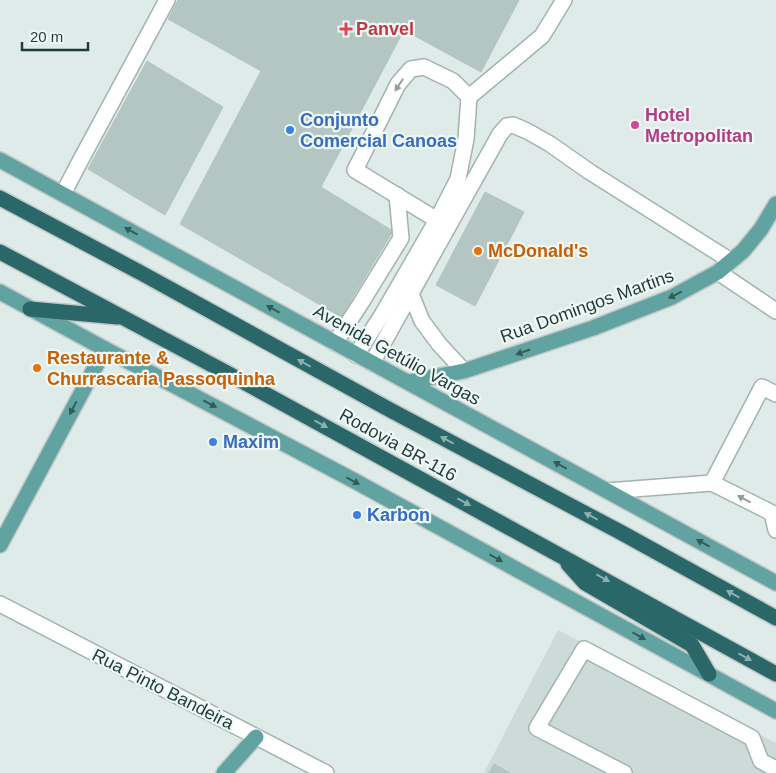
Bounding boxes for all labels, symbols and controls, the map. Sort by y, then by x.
place label: Panvel [356,19,414,39]
scale bar [22,20,89,52]
marker: Panvel [340,23,352,35]
text: 20 m [30,28,63,45]
one-way arrow [394,78,403,92]
place label: Hotel Metropolitan [645,105,753,146]
place label: Conjunto Comercial Canoas [300,110,457,151]
marker: Hotel Metropolitan [629,119,641,131]
marker: Conjunto Comercial Canoas [284,124,296,136]
one-way arrow [124,227,138,235]
place label: McDonald's [488,241,588,261]
marker: McDonald's [472,245,484,257]
street label: Rua Domingos Martins [498,265,676,347]
one-way arrow [668,292,682,300]
street label: Avenida Getúlio Vargas [310,301,484,409]
one-way arrow [266,305,281,313]
place label: Restaurante & Churrascaria Passoquinha [47,348,276,389]
one-way arrow [515,348,530,356]
one-way arrow [297,359,312,367]
marker: Restaurante & Churrascaria Passoquinha [31,362,43,374]
one-way arrow [203,400,217,408]
one-way arrow [69,401,78,415]
street label: Rodovia BR-116 [336,405,460,485]
one-way arrow [314,420,328,429]
place label: Maxim [223,432,279,452]
marker: Maxim [207,436,219,448]
one-way arrow [440,436,455,444]
one-way arrow [553,461,567,469]
one-way arrow [346,477,361,485]
one-way arrow [737,495,751,503]
one-way arrow [457,498,470,507]
place label: Karbon [367,505,430,525]
marker: Karbon [351,509,363,521]
one-way arrow [584,512,598,520]
one-way arrow [695,539,710,547]
one-way arrow [490,554,503,563]
one-way arrow [596,574,609,583]
one-way arrow [727,590,740,599]
one-way arrow [632,632,646,640]
street label: Rua Pinto Bandeira [89,645,238,734]
one-way arrow [738,653,752,661]

